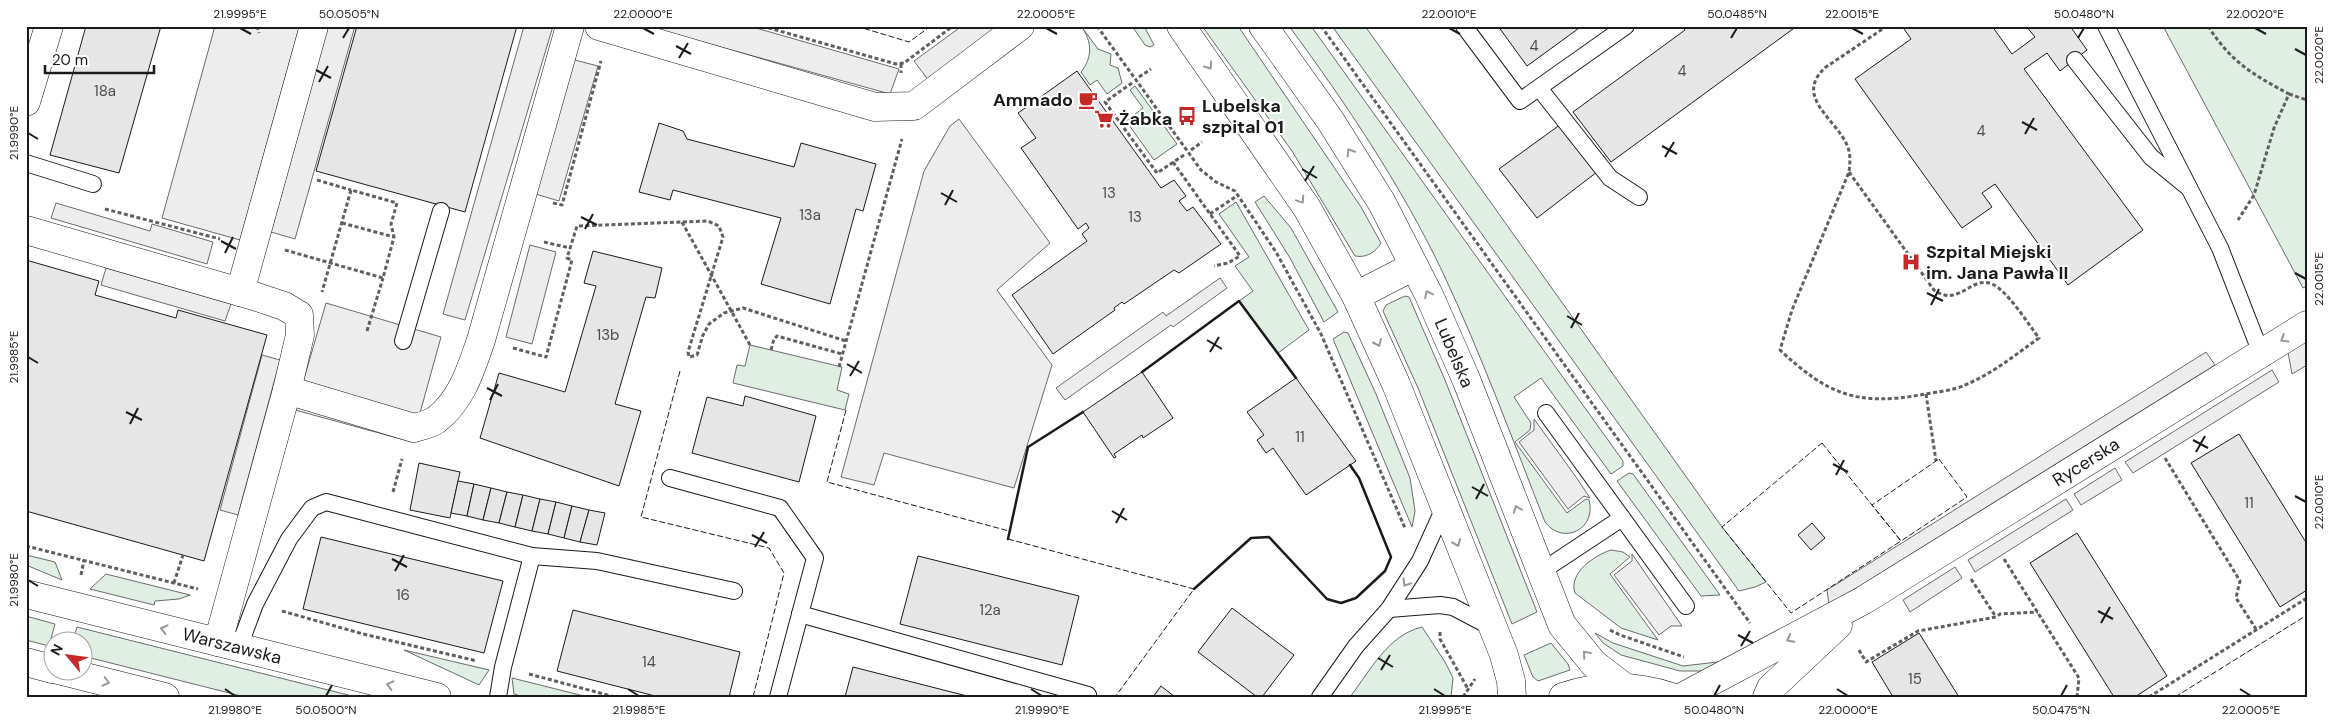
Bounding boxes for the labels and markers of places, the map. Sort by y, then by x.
place label: Ammado [993,88,1073,112]
cafe icon: Ammado [1077,89,1099,111]
place label: Lubelska szpital 01 [1202,94,1284,139]
bus stop icon: Lubelska szpital 01 [1176,105,1198,127]
place label: Żabka [1119,107,1172,131]
supermarket icon: Żabka [1093,108,1115,130]
place label: Szpital Miejski im. Jana Pawła II [1926,240,2068,285]
hospital icon: Szpital Miejski im. Jana Pawła II [1900,251,1922,273]

